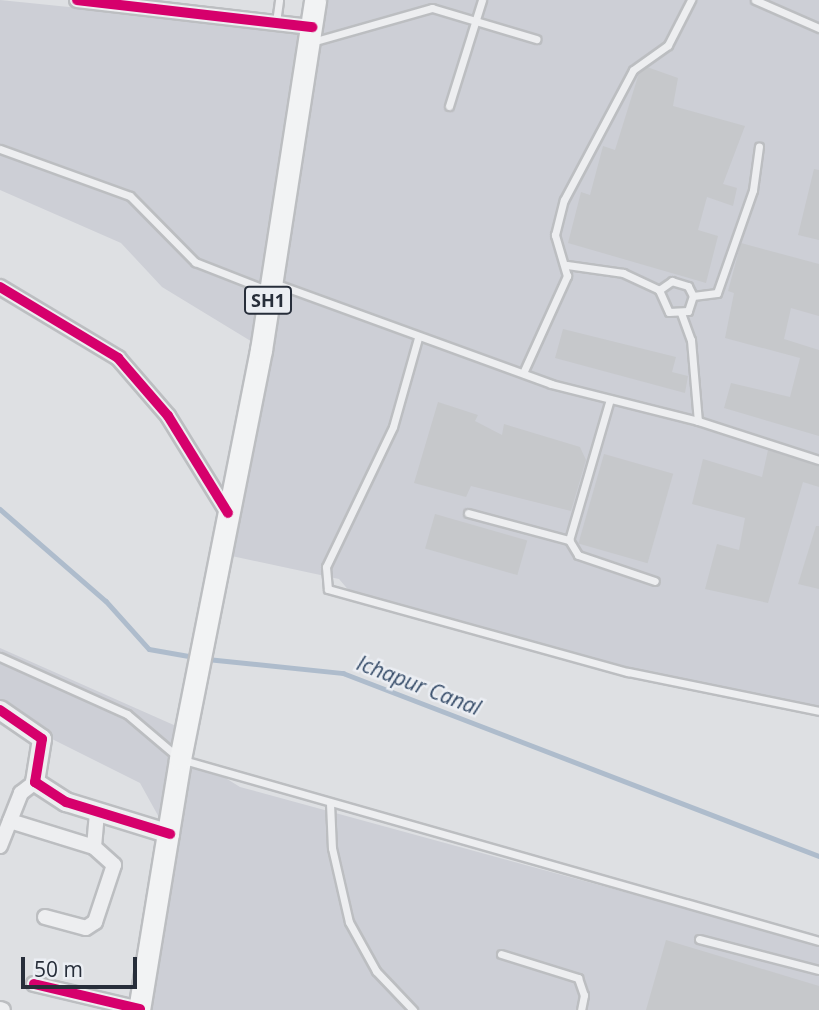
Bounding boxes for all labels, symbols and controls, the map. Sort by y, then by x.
road number: SH1 [244,286,292,314]
water label: Ichapur Canal [353,650,485,720]
scale bar [24,944,140,988]
text: 50 m [34,955,83,983]

